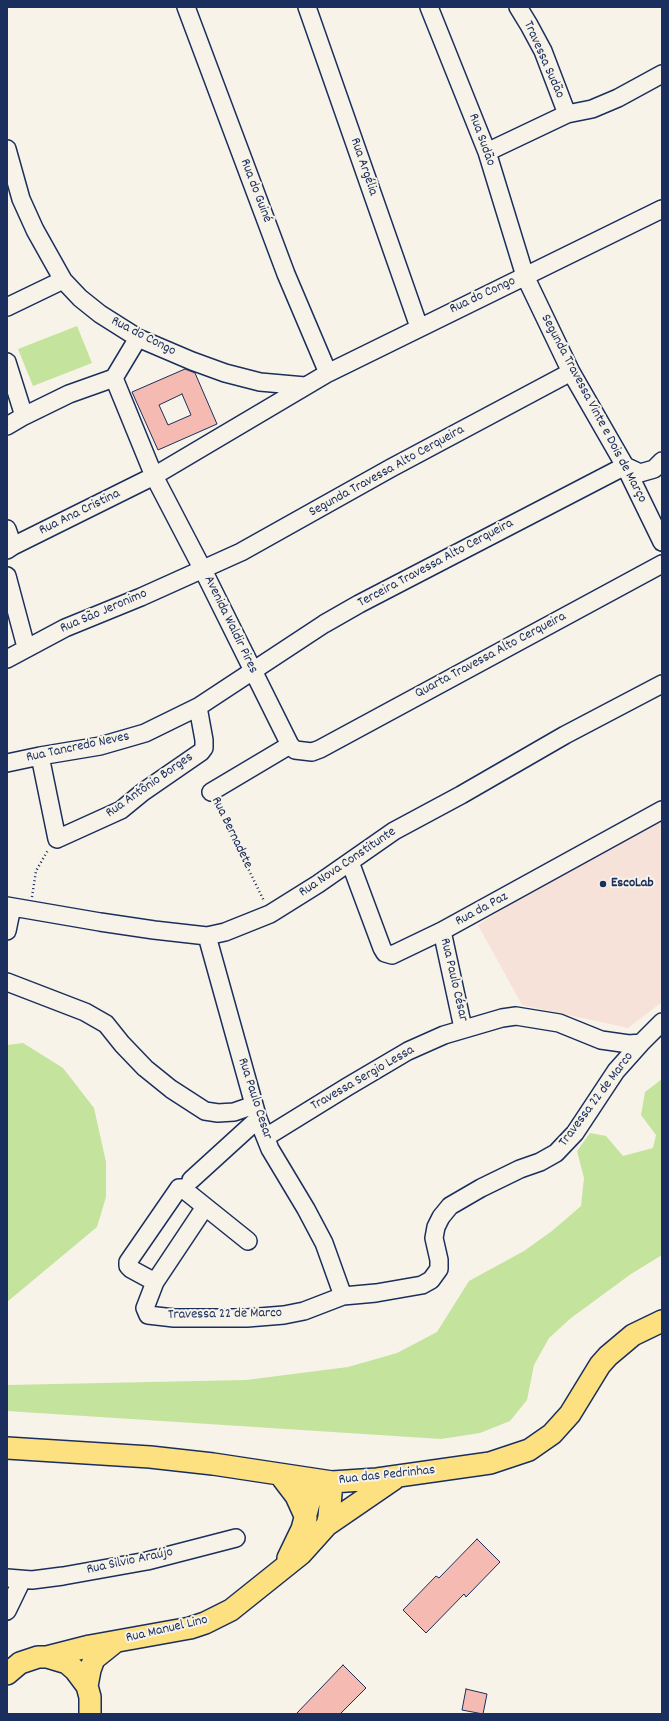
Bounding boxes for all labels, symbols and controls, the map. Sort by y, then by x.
street label: Travessa Sudão [518,19,568,101]
street label: Rua Sudão [464,111,498,169]
street label: Rua Argélia [345,136,381,198]
street label: Rua do Guiné [235,157,275,225]
street label: Rua do Congo [447,273,519,319]
street label: Segunda Travessa Vinte e Dois de Março [536,312,650,506]
street label: Rua do Congo [108,313,178,361]
street label: Segunda Travessa Alto Cerqueira [306,422,468,522]
street label: Rua Ana Cristina [37,486,123,540]
street label: Terceira Travessa Alto Cerqueira [355,516,517,612]
street label: Avenida Waldir Pires [199,573,261,677]
street label: Rua São Jeronimo [58,586,150,638]
street label: Quarta Travessa Alto Cerqueira [413,609,569,703]
street label: Rua Tancredo Neves [25,729,131,767]
street label: Rua Antônio Borges [103,750,197,822]
street label: Rua Bernadete [206,794,256,872]
street label: Rua Nova Constitunte [296,824,400,902]
place label: EscoLab [611,876,653,892]
marker: EscoLab [598,879,608,889]
street label: Rua da Paz [453,889,511,931]
street label: Rua Paulo César [435,937,471,1023]
street label: Travessa Sergio Lessa [308,1043,418,1115]
street label: Travessa 22 de Marco [556,1049,638,1151]
street label: Rua Paulo Cesar [233,1056,275,1142]
street label: Travessa 22 de Marco [168,1306,282,1324]
street label: Rua das Pedrinhas [338,1463,436,1489]
street label: Rua Silvio Araújo [85,1545,175,1579]
street label: Rua Manuel Lino [124,1612,210,1648]

